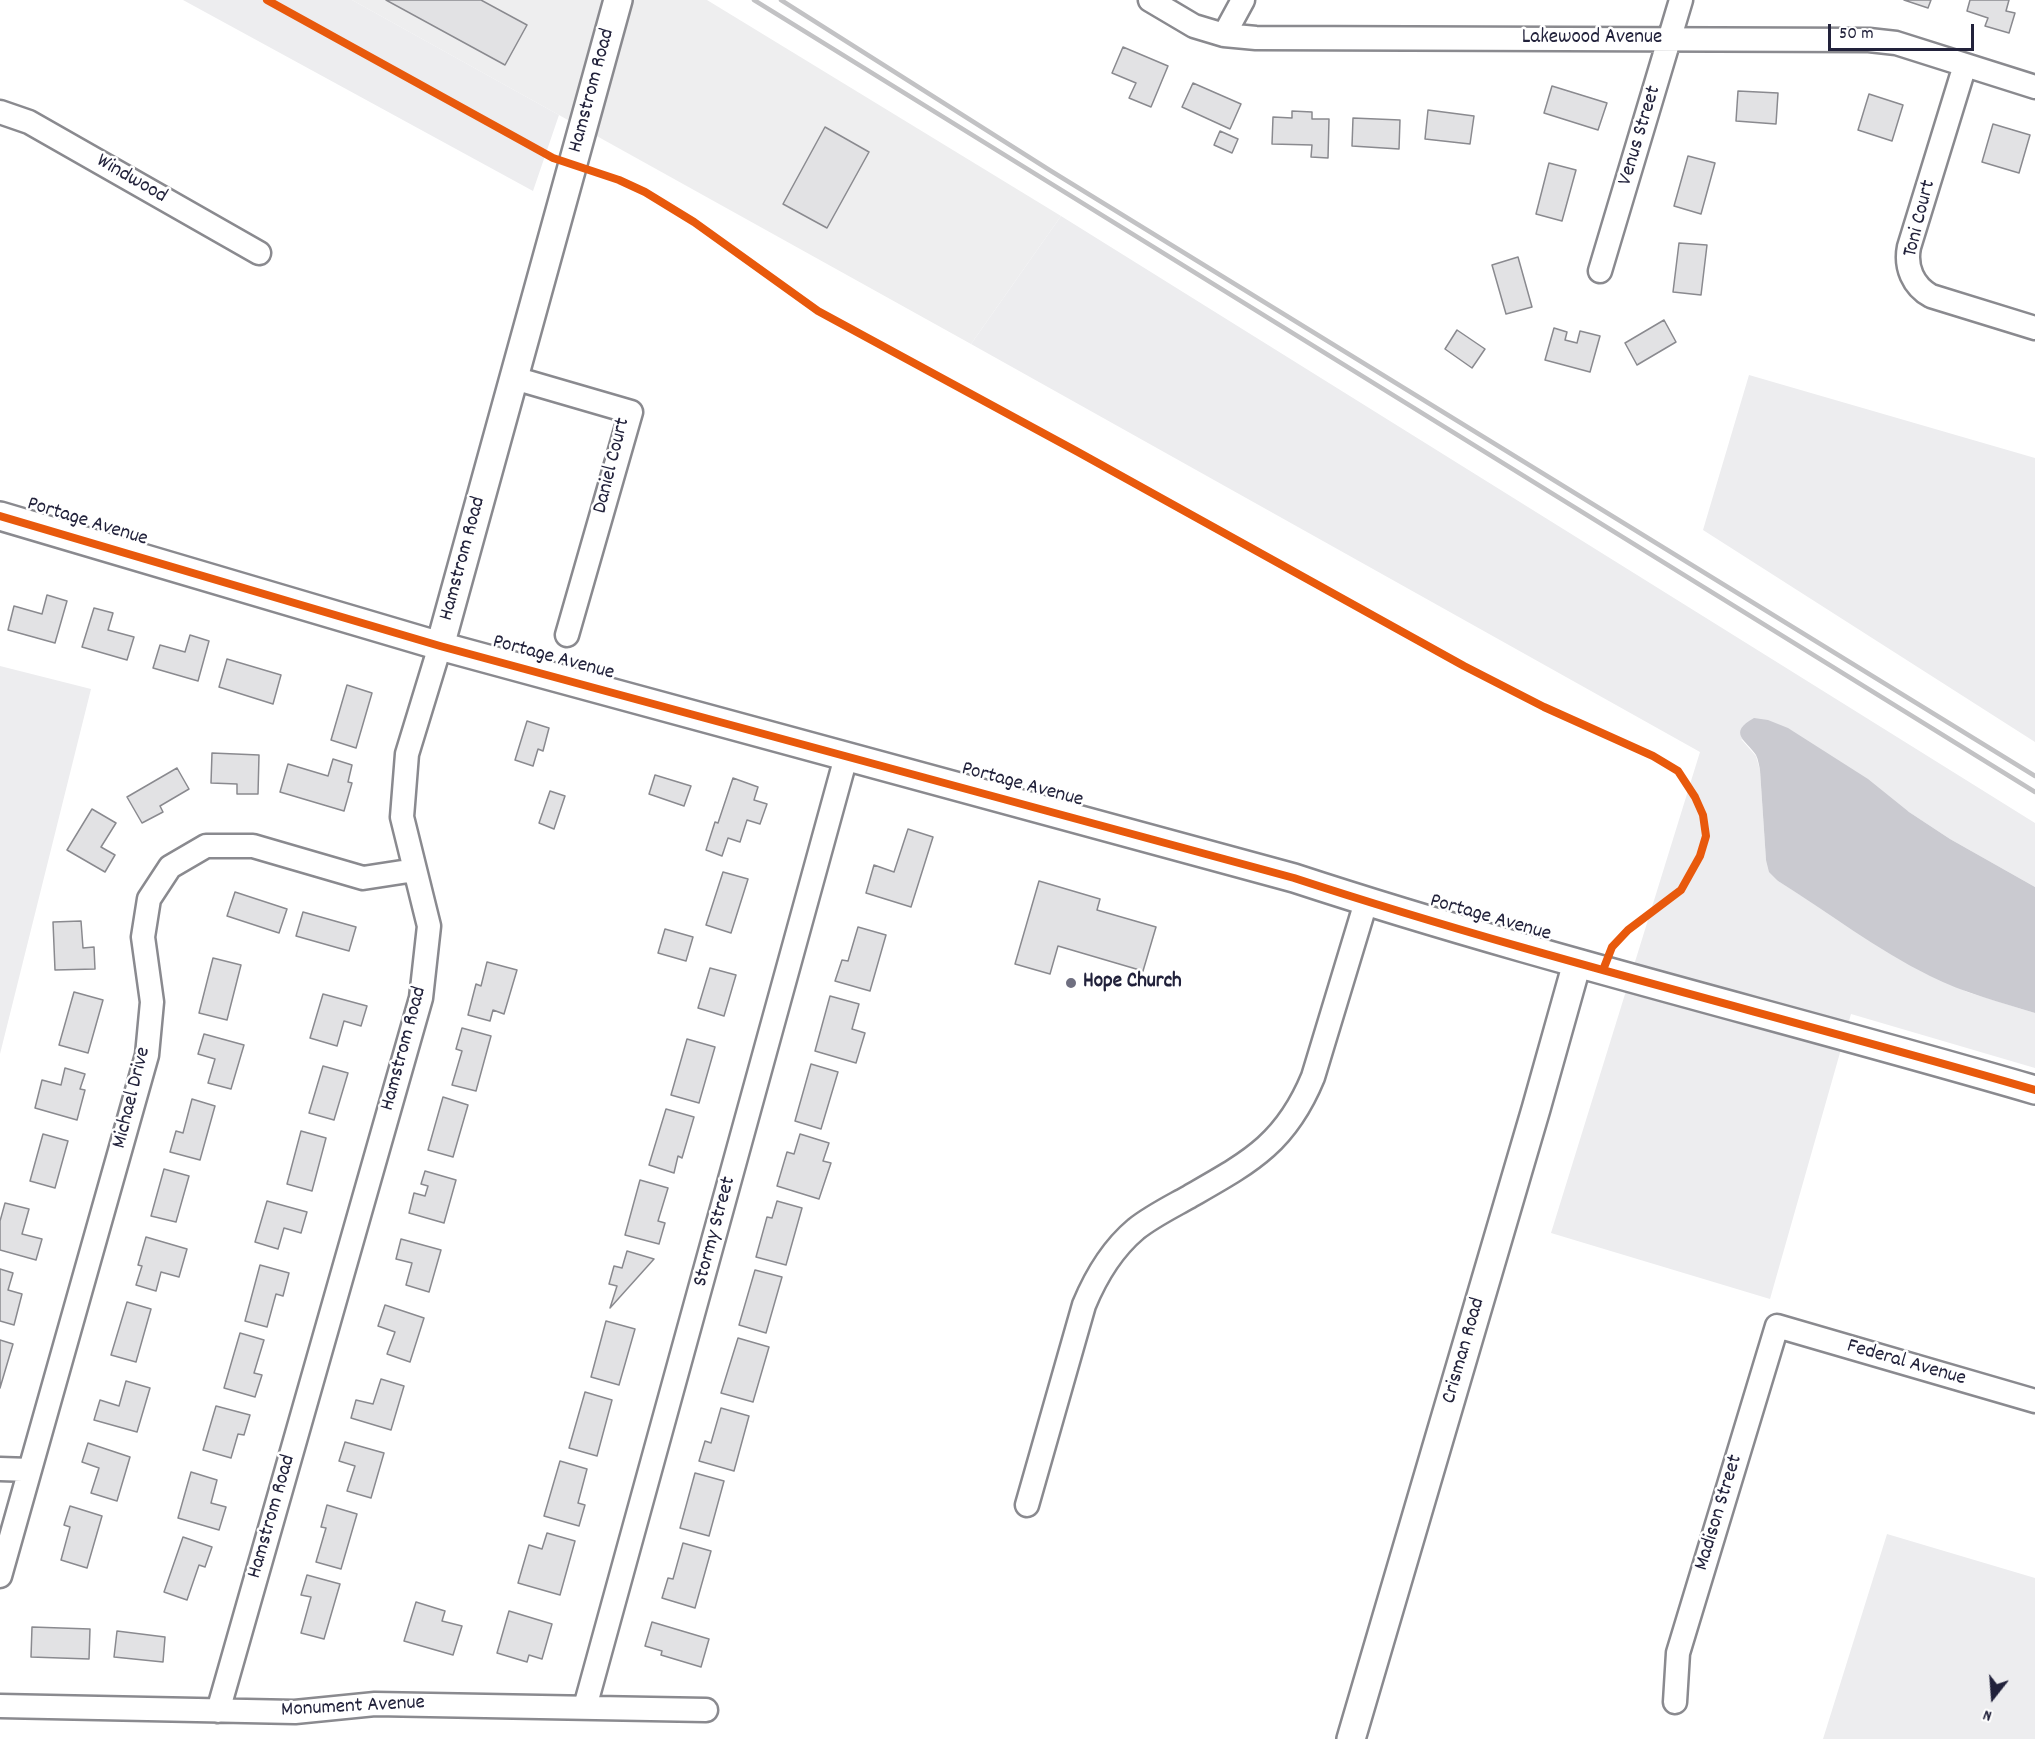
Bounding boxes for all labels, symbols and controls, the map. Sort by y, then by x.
scale bar [1831,12,1976,50]
text: 50 m [1839,22,1874,47]
street label: Hamstrom Road [564,26,622,156]
street label: Lakewood Avenue [1522,26,1662,52]
street label: Venus Street [1614,83,1668,189]
street label: Windwood [91,150,171,210]
street label: Toni Court [1899,178,1943,260]
street label: Daniel Court [589,416,637,516]
street label: Portage Avenue [24,493,150,553]
street label: Hamstrom Road [435,494,493,624]
street label: Portage Avenue [489,631,617,687]
street label: Portage Avenue [958,758,1086,814]
street label: Portage Avenue [1426,890,1554,948]
place label: Hope Church [1083,970,1182,996]
marker: Hope Church [1064,976,1078,990]
street label: Hamstrom Road [376,984,434,1114]
street label: Michael Drive [108,1045,158,1151]
street label: Stormy Street [689,1174,743,1290]
street label: Crisman Road [1438,1295,1492,1407]
street label: Federal Avenue [1844,1335,1968,1393]
street label: Hamstrom Road [243,1452,303,1582]
street label: Madison Street [1690,1452,1750,1574]
north arrow [1963,1667,2023,1727]
street label: Monument Avenue [281,1692,425,1724]
text: N [1980,1703,1995,1727]

